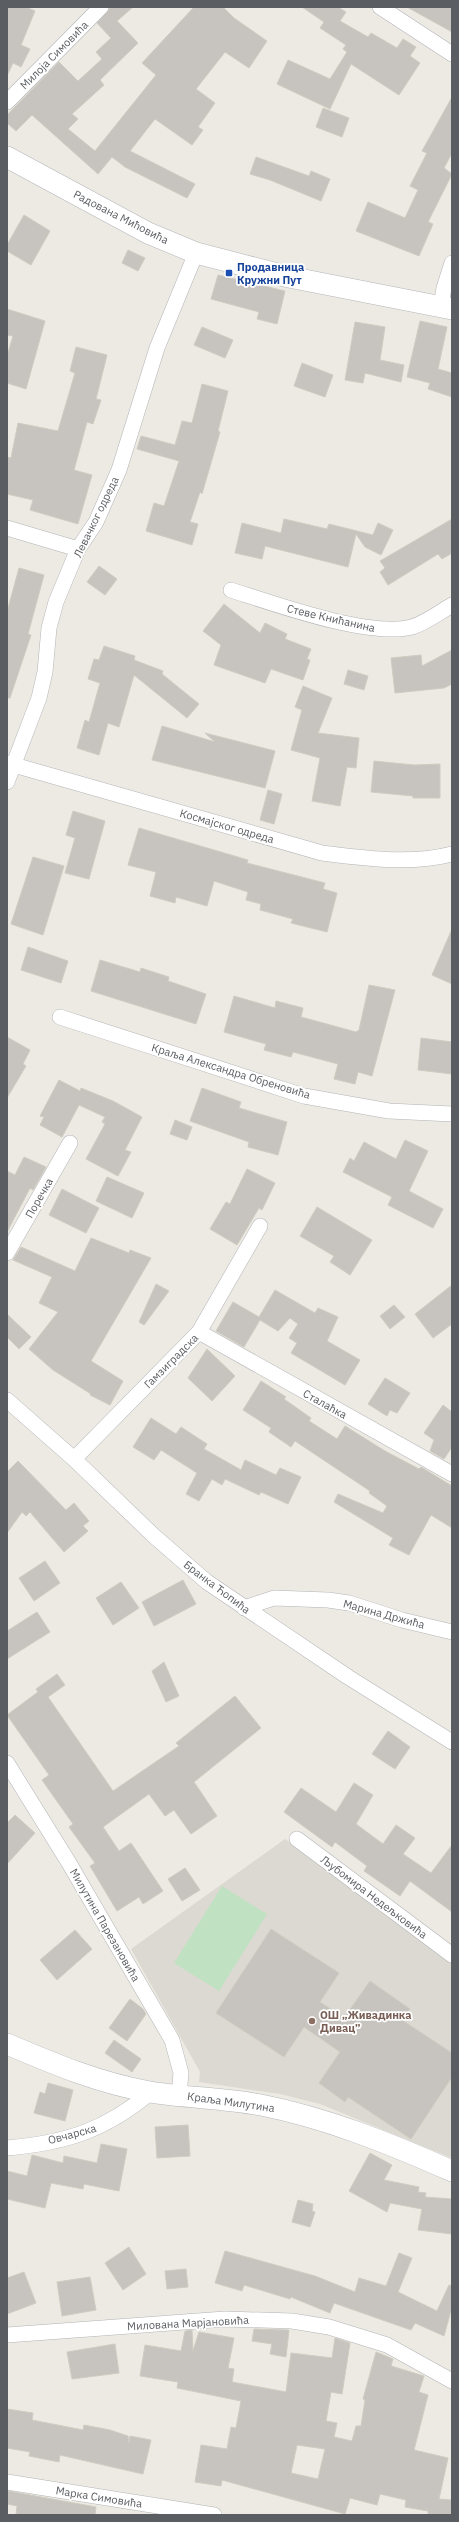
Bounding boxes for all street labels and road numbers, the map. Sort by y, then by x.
street label: Милоја Симовића [17,18,91,92]
street label: Радована Мићовића [71,187,171,247]
street label: Левачког одреда [70,474,122,560]
street label: Стеве Книћанина [285,601,377,635]
street label: Космајског одреда [178,806,276,846]
street label: Краља Александра Обреновића [150,1040,312,1102]
street label: Поречка [22,1175,56,1221]
street label: Гамзиградска [141,1331,201,1391]
street label: Сталаћка [301,1386,350,1422]
street label: Бранка Ћопића [181,1557,253,1617]
street label: Марина Држића [342,1596,426,1632]
street label: Љубомира Недељковића [318,1852,430,1942]
street label: Милутина Парезановића [67,1866,143,1984]
street label: Краља Милутина [186,2089,276,2115]
street label: Овчарска [46,2121,98,2147]
street label: Милована Марјановића [127,2313,249,2333]
street label: Марка Симовића [55,2483,143,2511]

